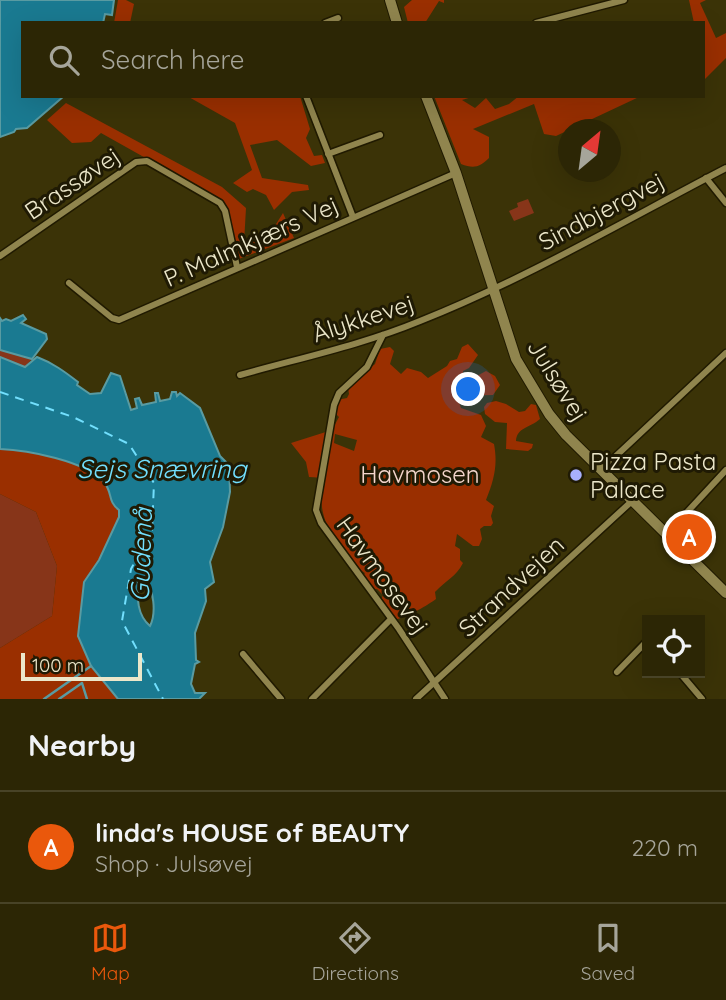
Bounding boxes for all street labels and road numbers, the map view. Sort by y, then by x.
street label: Brassøvej [19,140,125,226]
street label: Sindbjergvej [533,165,669,257]
street label: P. Malmkjærs Vej [159,189,343,293]
street label: Ålykkevej [308,287,418,349]
street label: Julsøvej [521,333,595,427]
street label: Havmosevej [330,510,436,640]
street label: Strandvejen [452,529,570,643]

